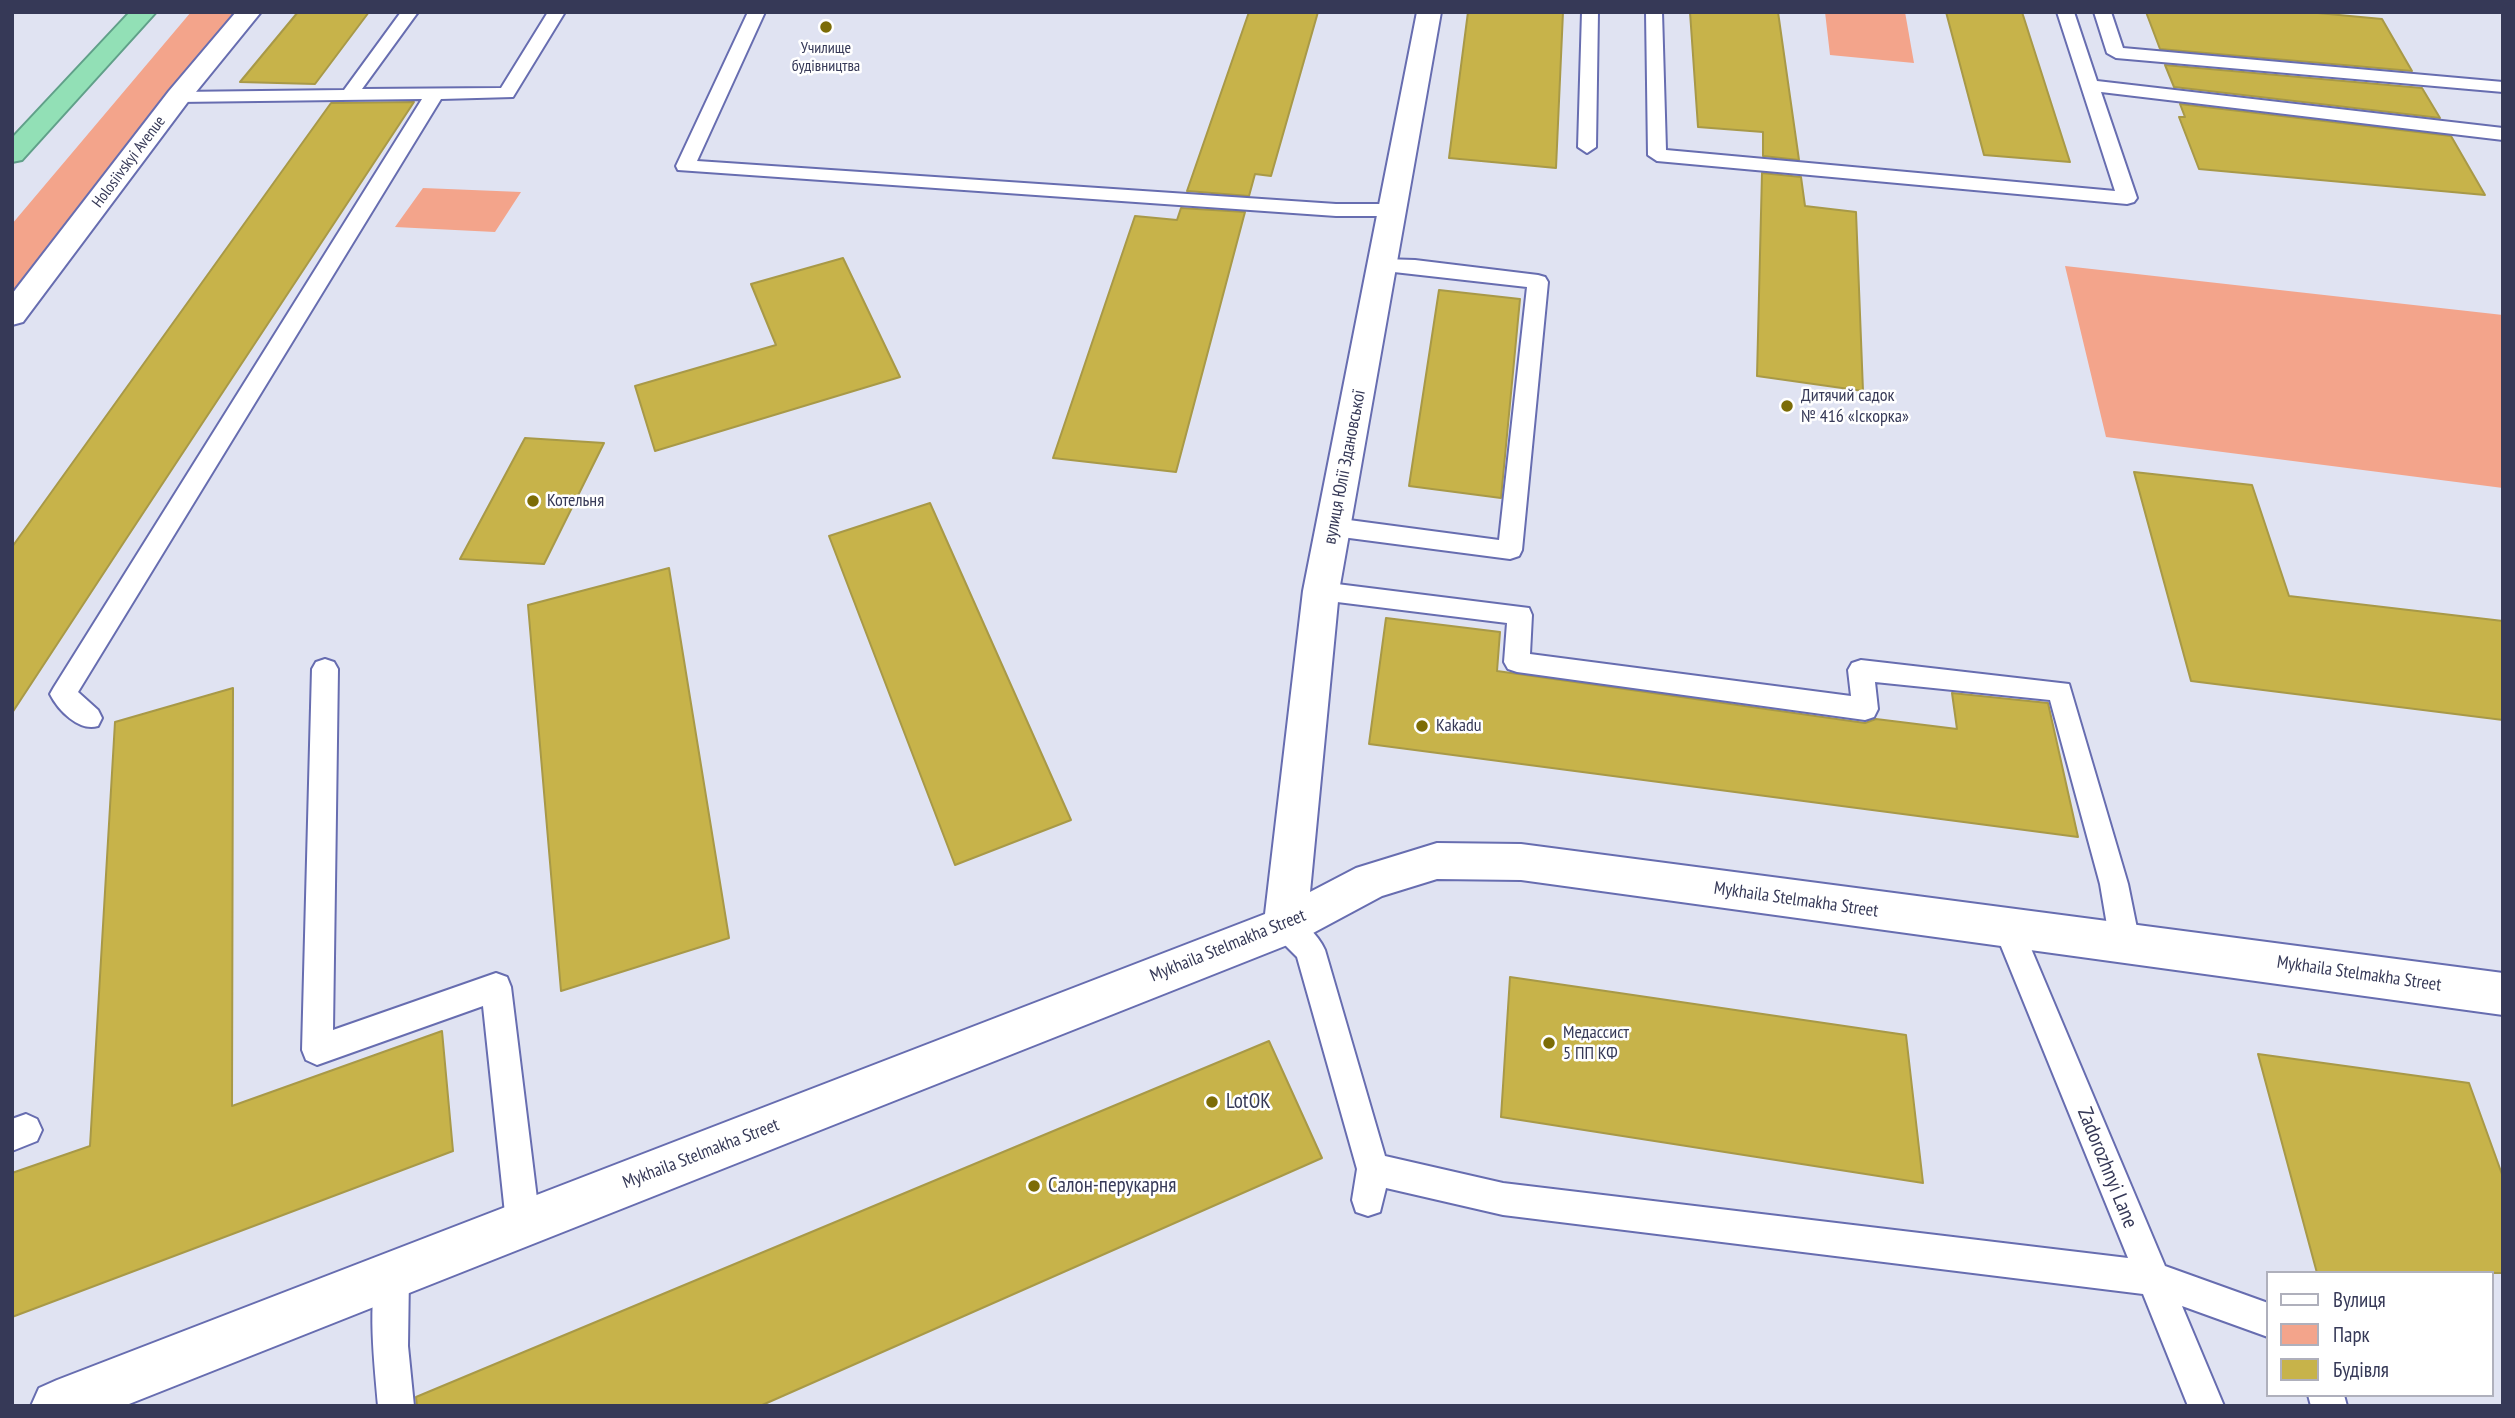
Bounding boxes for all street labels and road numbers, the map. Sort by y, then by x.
street label: Holosiivskyi Avenue [88,112,170,212]
street label: вулиця Юлії Здановської [1319,388,1371,546]
street label: Mykhaila Stelmakha Street [1712,878,1880,922]
street label: Mykhaila Stelmakha Street [1147,905,1309,987]
street label: Mykhaila Stelmakha Street [2275,952,2443,996]
street label: Zadorozhnyi Lane [2071,1104,2143,1232]
street label: Mykhaila Stelmakha Street [620,1114,782,1194]

